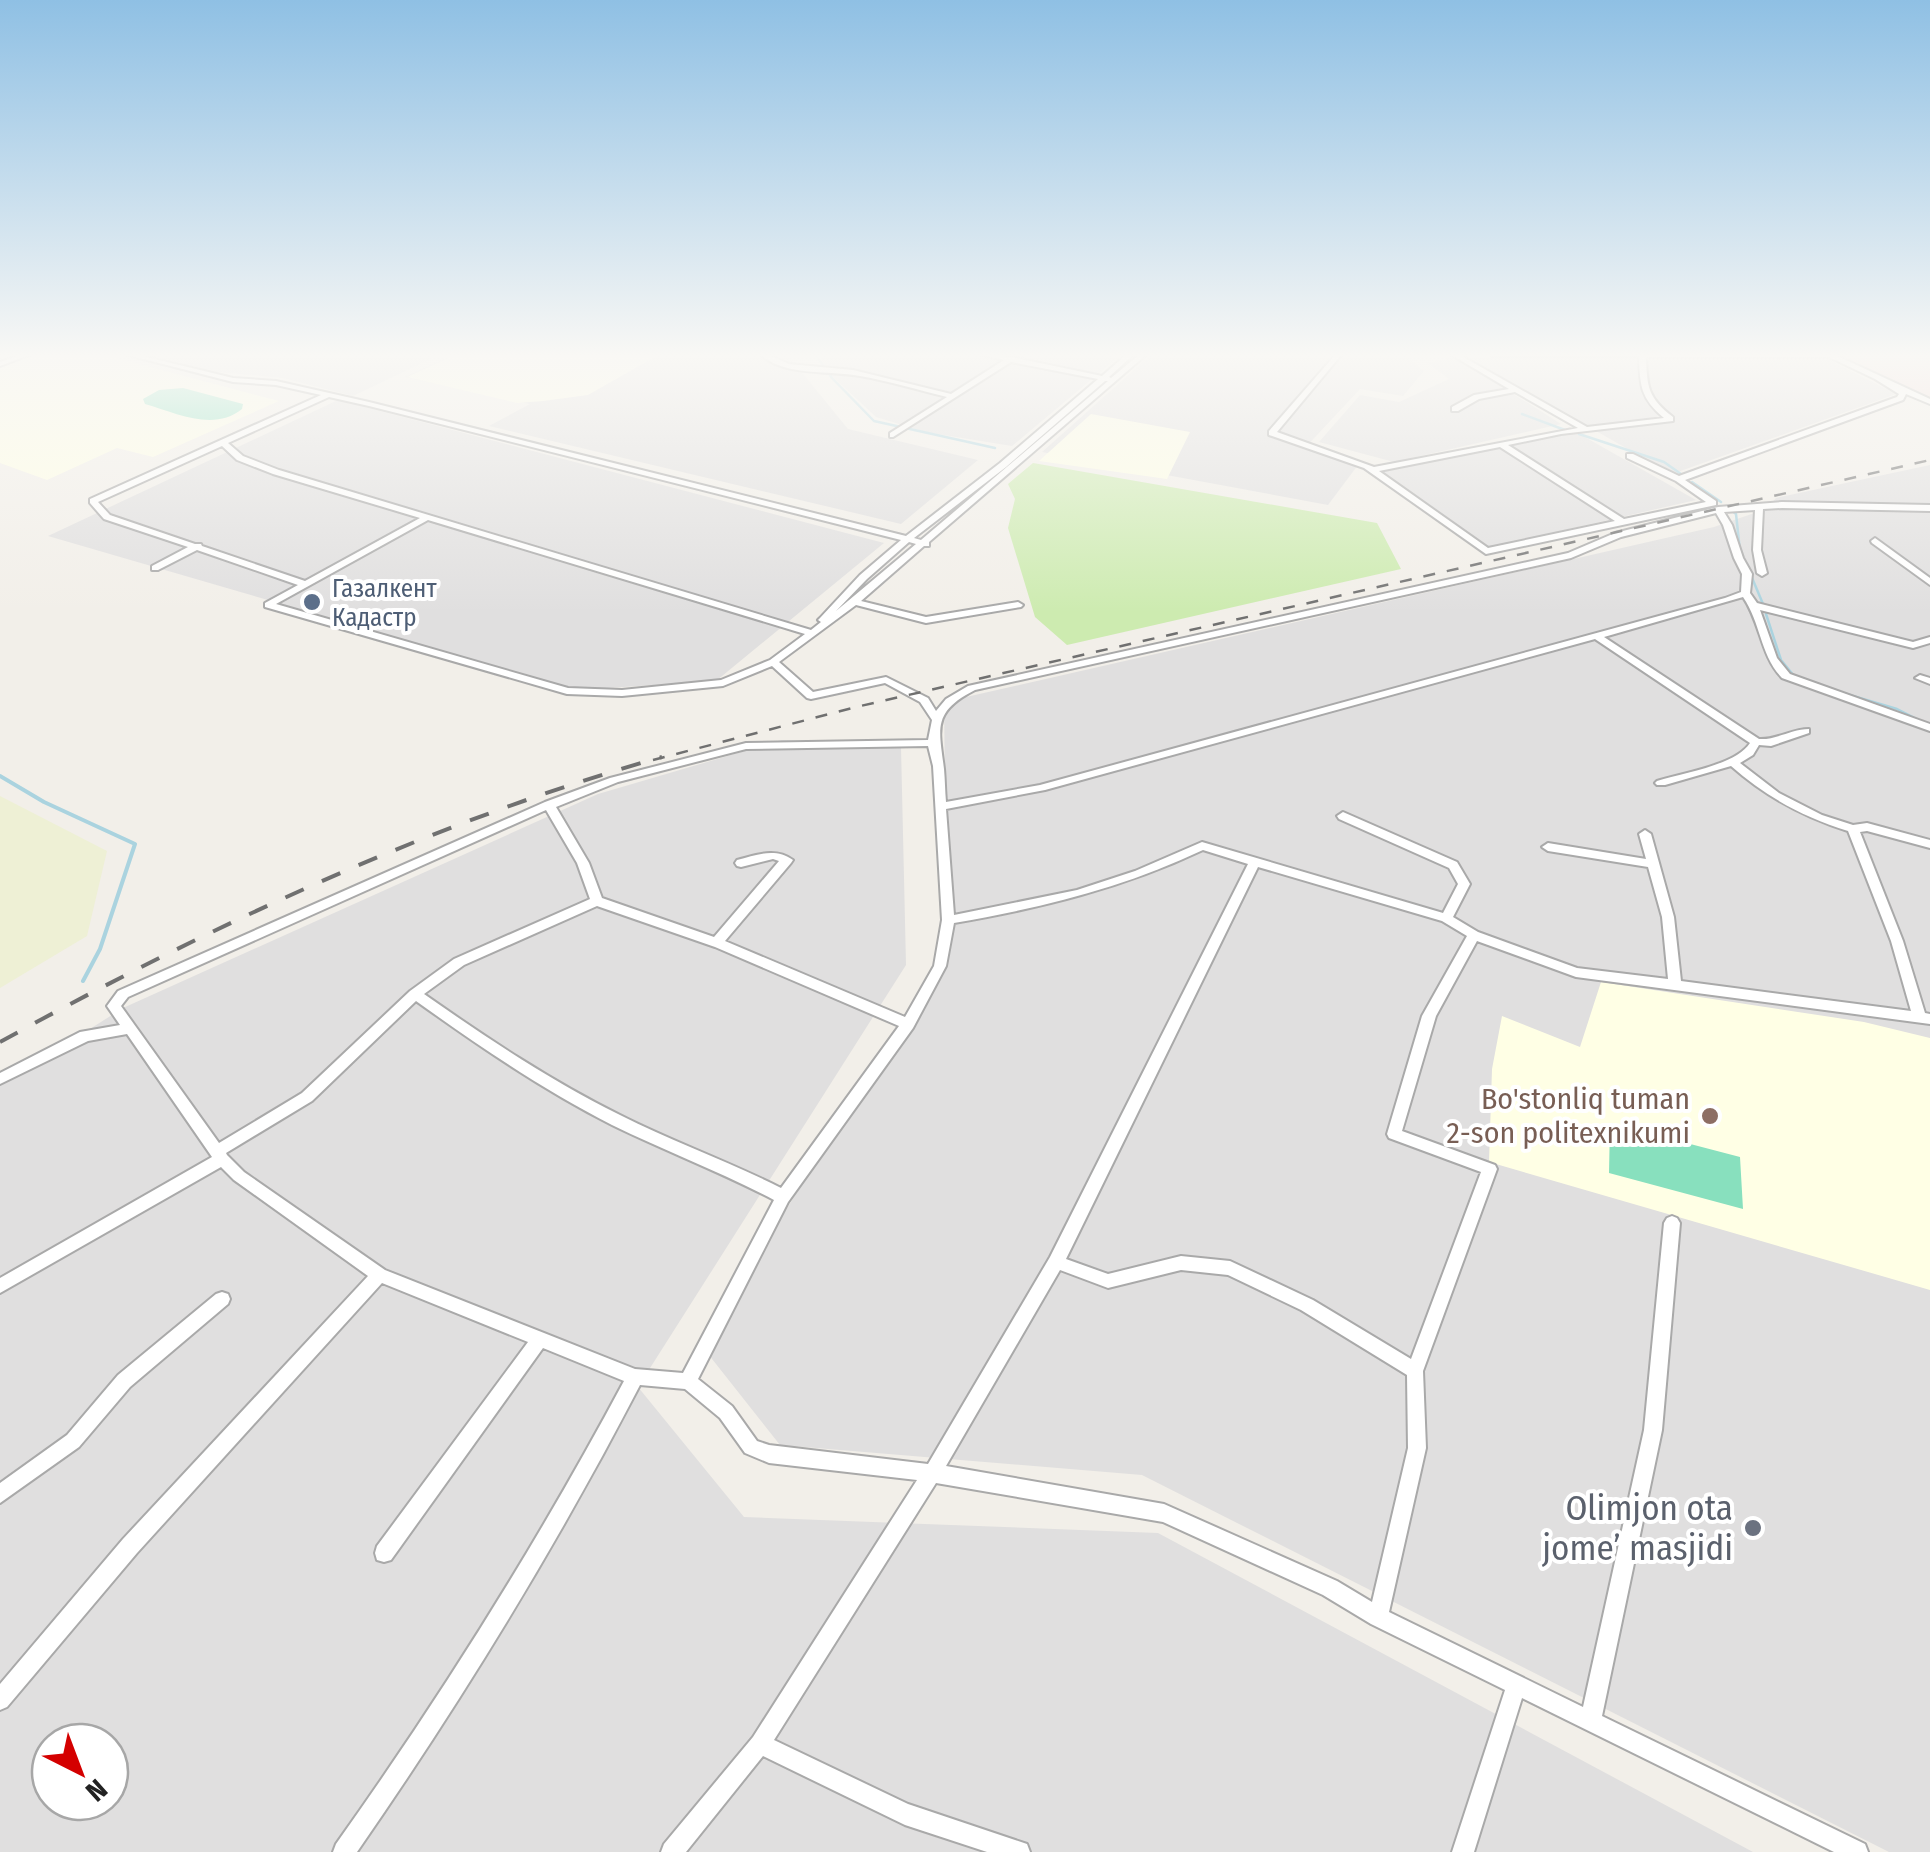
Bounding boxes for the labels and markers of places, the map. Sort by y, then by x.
place label: Газалкент Кадастр [332,574,437,633]
marker: Газалкент Кадастр [301,591,323,613]
place label: Bo'stonliq tuman 2-son politexnikumi [1447,1081,1690,1151]
marker: Bo'stonliq tuman 2-son politexnikumi [1699,1105,1721,1127]
place label: Olimjon ota jome’ masjidi [1541,1487,1733,1569]
marker: Olimjon ota jome’ masjidi [1742,1517,1764,1539]

